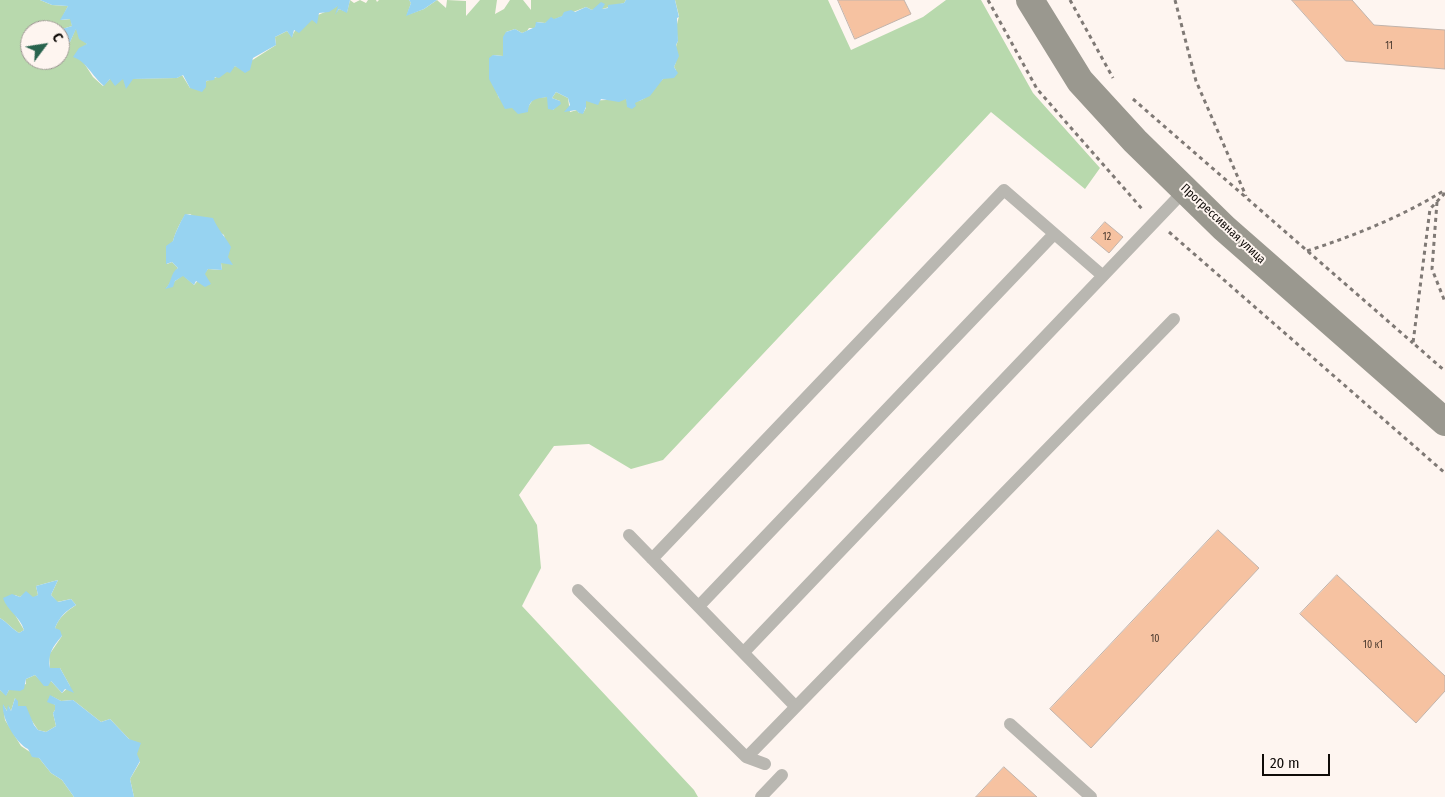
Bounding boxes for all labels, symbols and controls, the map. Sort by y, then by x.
north arrow [20,20,70,70]
text: С [48,30,67,45]
house number: 11 [1385,40,1393,52]
street label: Прогрессивная улица [1178,181,1268,267]
house number: 12 [1103,231,1111,243]
house number: 10 [1150,633,1160,645]
house number: 10 к1 [1363,639,1383,651]
scale bar [1265,744,1332,776]
text: 20 m [1270,754,1300,772]

